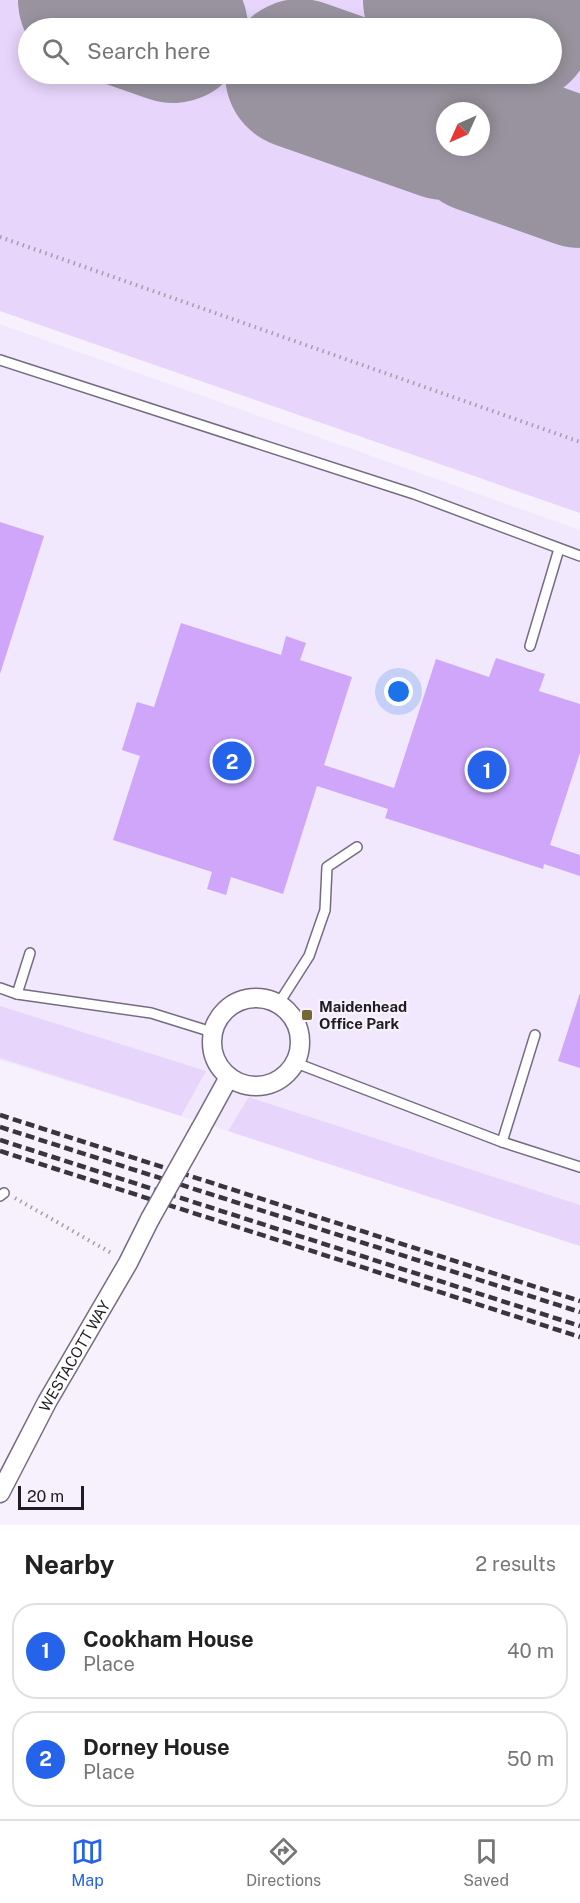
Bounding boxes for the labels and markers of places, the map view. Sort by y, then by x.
pin: 2 [212,738,252,783]
pin: 1 [468,748,506,792]
place label: Maidenhead Office Park [319,998,407,1032]
marker: Maidenhead Office Park [300,1008,314,1022]

